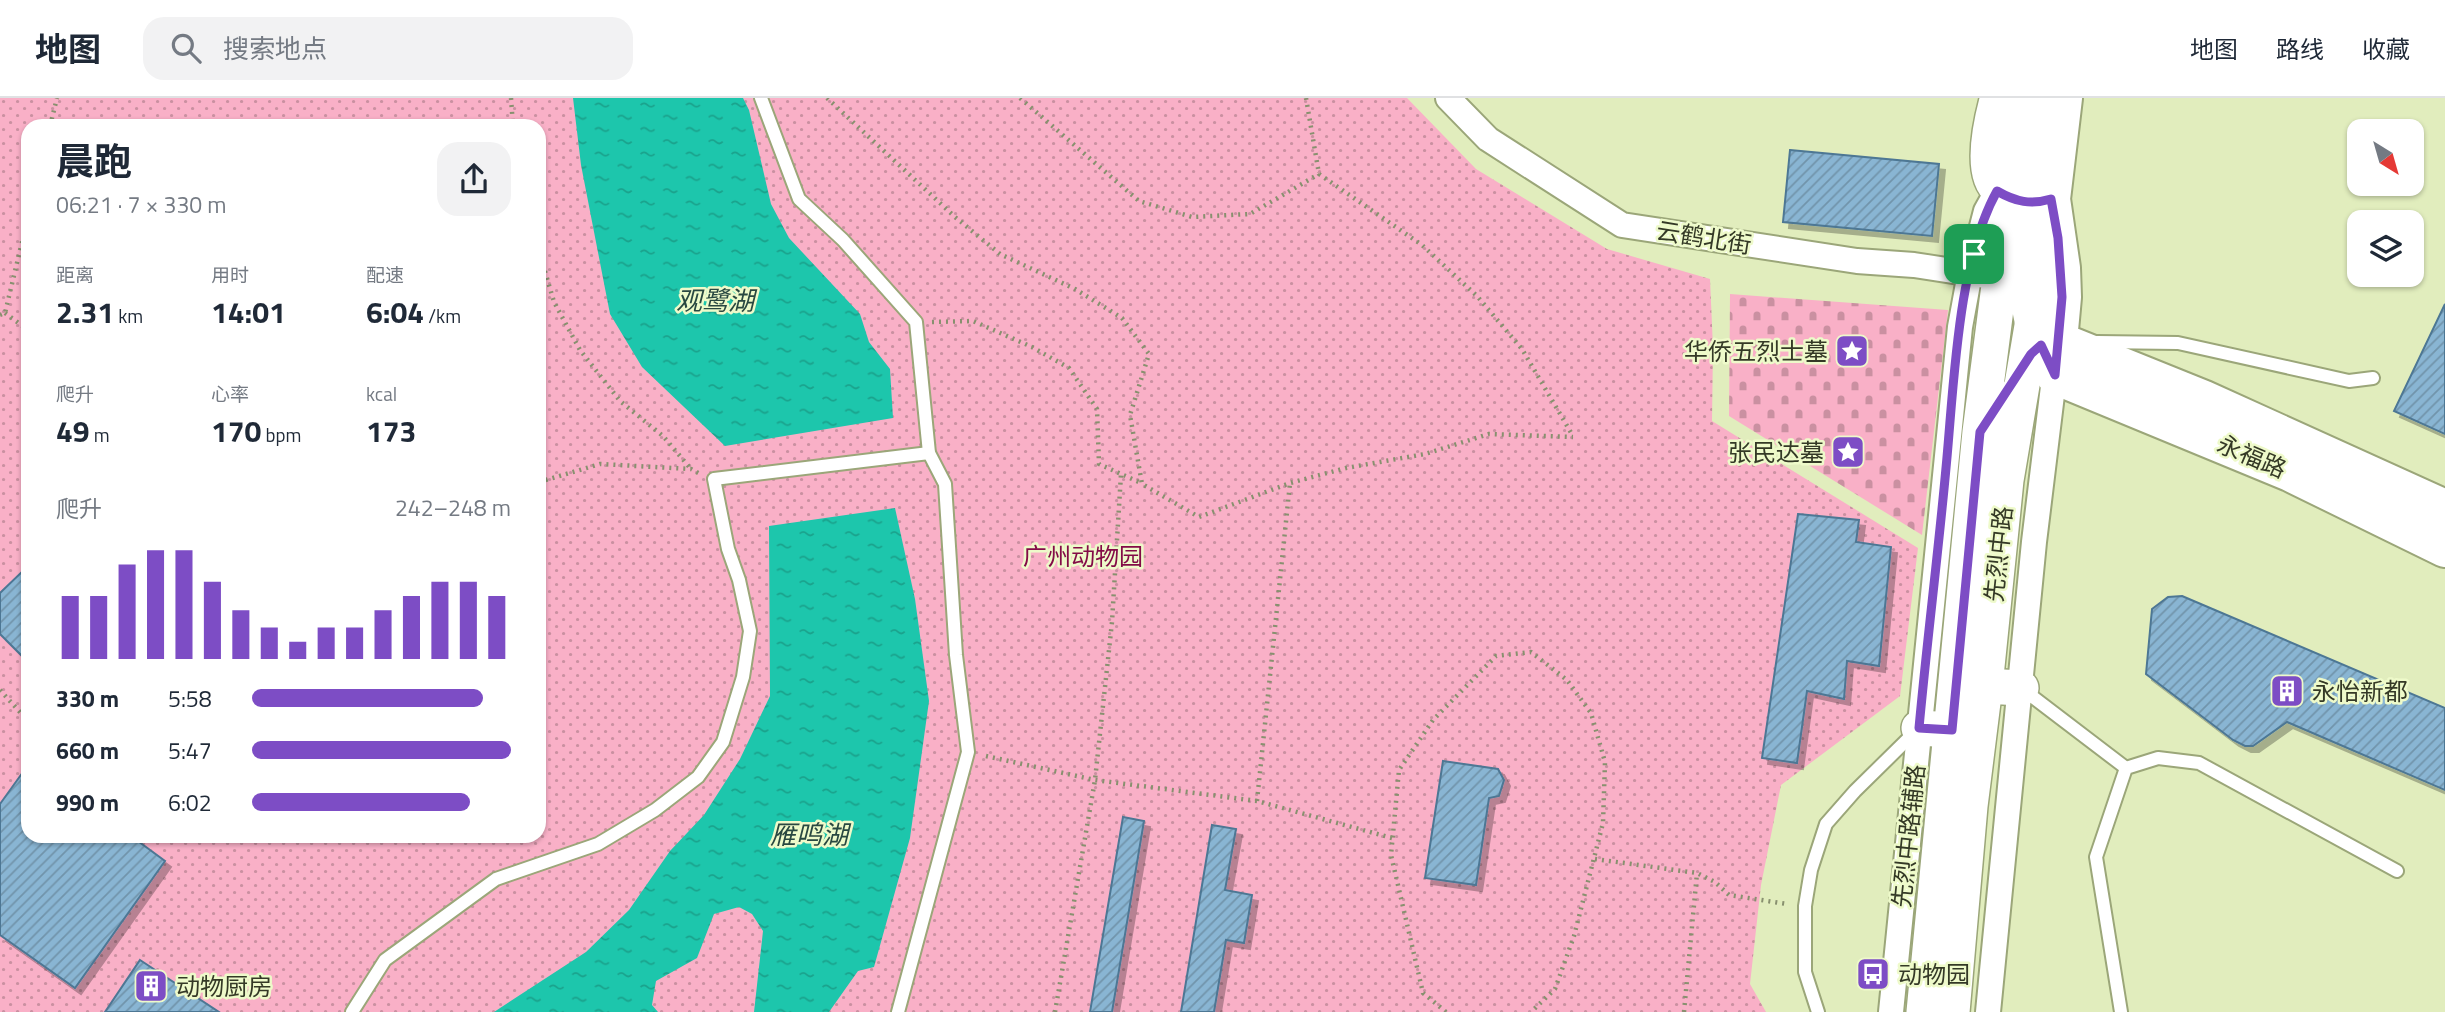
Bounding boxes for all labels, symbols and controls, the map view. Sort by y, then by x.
search box [143,17,633,80]
text: 地图 [35,24,101,74]
icon: search [167,29,205,67]
text: 搜索地点 [223,29,327,68]
text: 地图 [2190,31,2238,67]
text: 路线 [2276,31,2324,67]
text: 收藏 [2362,31,2410,67]
north arrow [2347,119,2424,196]
map controls [2347,119,2424,287]
text: 晨跑 [56,132,132,190]
button: share [437,142,511,216]
text: 06:21 · 7 × 330 m [56,187,226,222]
button: layers [2347,210,2424,287]
street label: 云鹤北街 [1654,212,1754,262]
pin [1944,224,2004,284]
icon: arrive [1955,235,1993,273]
text: 距离 [56,260,94,289]
text: 用时 [211,260,249,289]
text: 配速 [366,260,404,289]
water label: 观鹭湖 [676,281,758,320]
text: 2.31 [56,289,114,335]
text: 14:01 [211,289,286,335]
text: 6:04 [366,289,424,335]
text: km [114,301,143,330]
text: /km [424,301,461,330]
place icon: 华侨五烈士墓 [1833,332,1871,370]
place label: 华侨五烈士墓 [1684,333,1828,369]
text: 爬升 [56,379,94,408]
text: 心率 [211,379,249,408]
text: kcal [366,379,397,408]
text: 49 [56,408,90,454]
text: 170 [211,408,261,454]
text: 173 [366,408,416,454]
text: m [90,420,110,449]
text: bpm [261,420,301,449]
street label: 永福路 [2212,425,2292,487]
place icon: 张民达墓 [1829,433,1867,471]
place label: 张民达墓 [1728,434,1824,470]
text: 242–248 m [395,490,511,525]
text: 爬升 [56,491,102,526]
street label: 先烈中路 [1975,504,2021,604]
park label: 广州动物园 [1023,538,1143,574]
building icon: 永怡新都 [2268,672,2306,710]
place label: 永怡新都 [2312,673,2408,709]
text: 330 m [56,681,119,716]
text: 5:58 [168,681,212,716]
text: 660 m [56,733,119,768]
text: 5:47 [168,733,212,768]
street label: 先烈中路辅路 [1883,763,1933,909]
text: 990 m [56,785,119,820]
text: 6:02 [168,785,212,820]
water label: 雁鸣湖 [770,815,852,854]
bus stop icon: 动物园 [1854,955,1892,993]
place label: 动物园 [1898,956,1970,992]
building icon: 动物厨房 [132,967,170,1005]
place label: 动物厨房 [176,968,272,1004]

